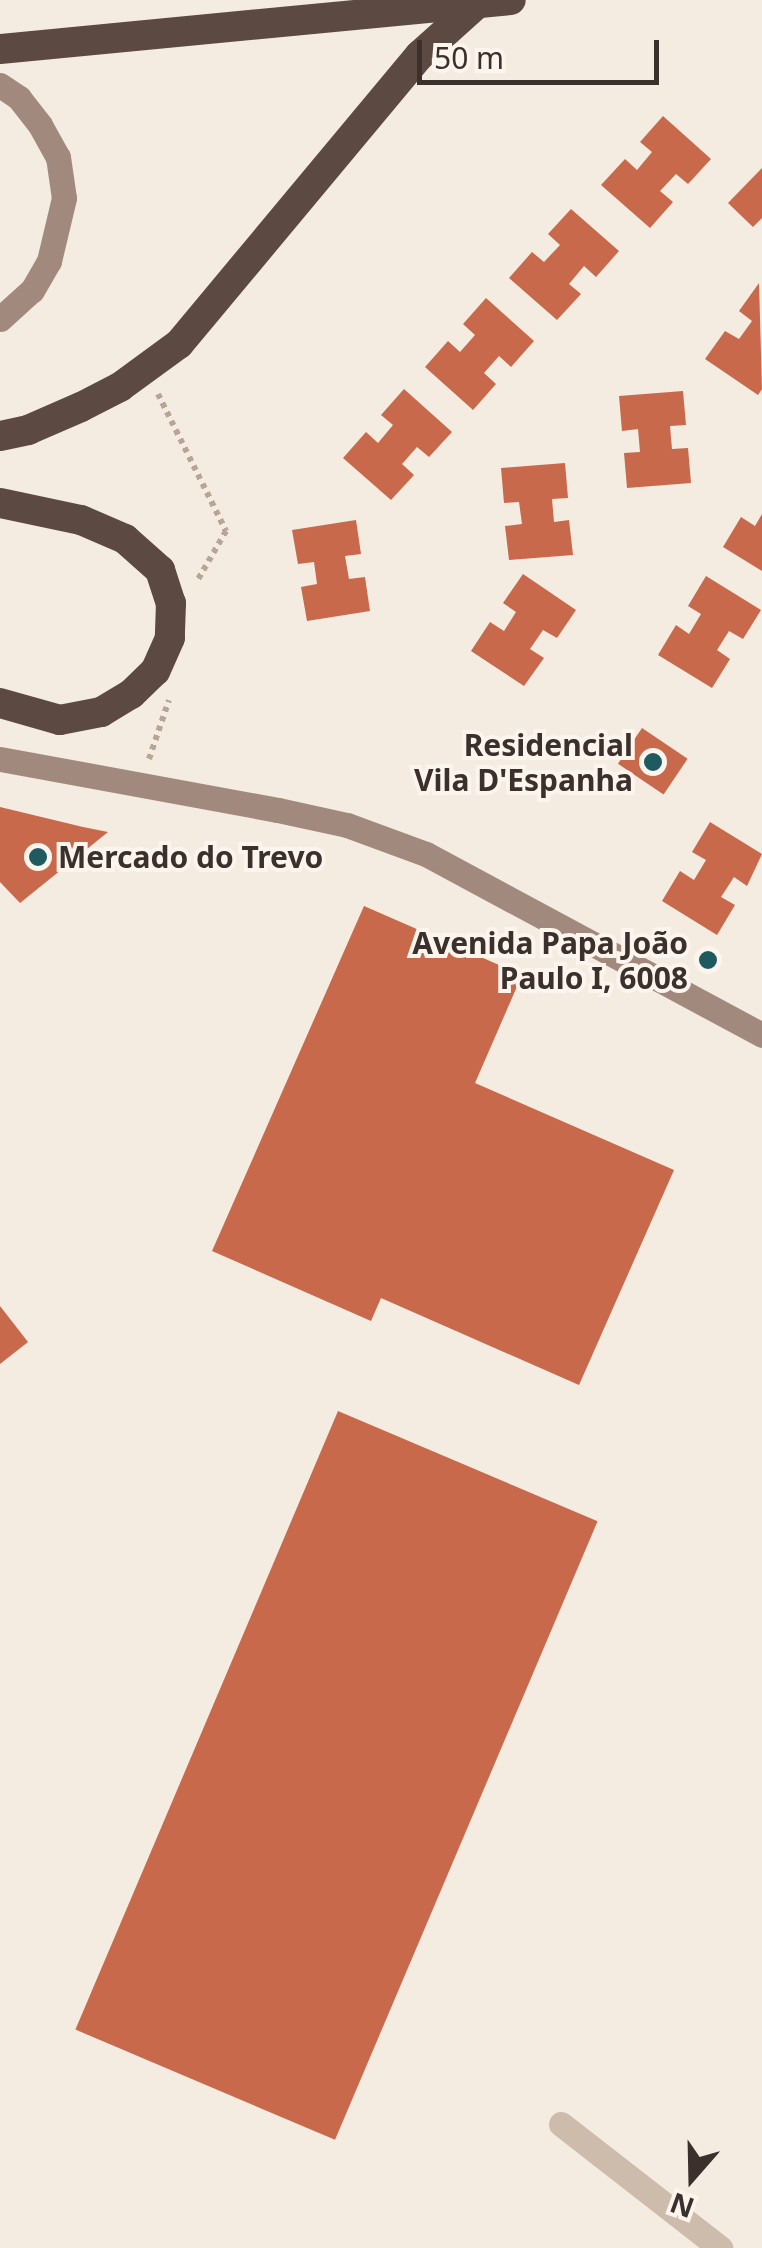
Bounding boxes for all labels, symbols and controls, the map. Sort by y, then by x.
scale bar [422,20,664,82]
text: 50 m [434,37,504,78]
place label: Residencial Vila D'Espanha [414,727,633,798]
marker: Residencial Vila D'Espanha [642,751,664,773]
place label: Mercado do Trevo [58,839,323,875]
marker: Mercado do Trevo [27,846,49,868]
place label: Avenida Papa João Paulo I, 6008 [412,925,688,996]
marker: Avenida Papa João Paulo I, 6008 [697,949,719,971]
north arrow [642,2128,742,2228]
text: N [665,2184,699,2228]

